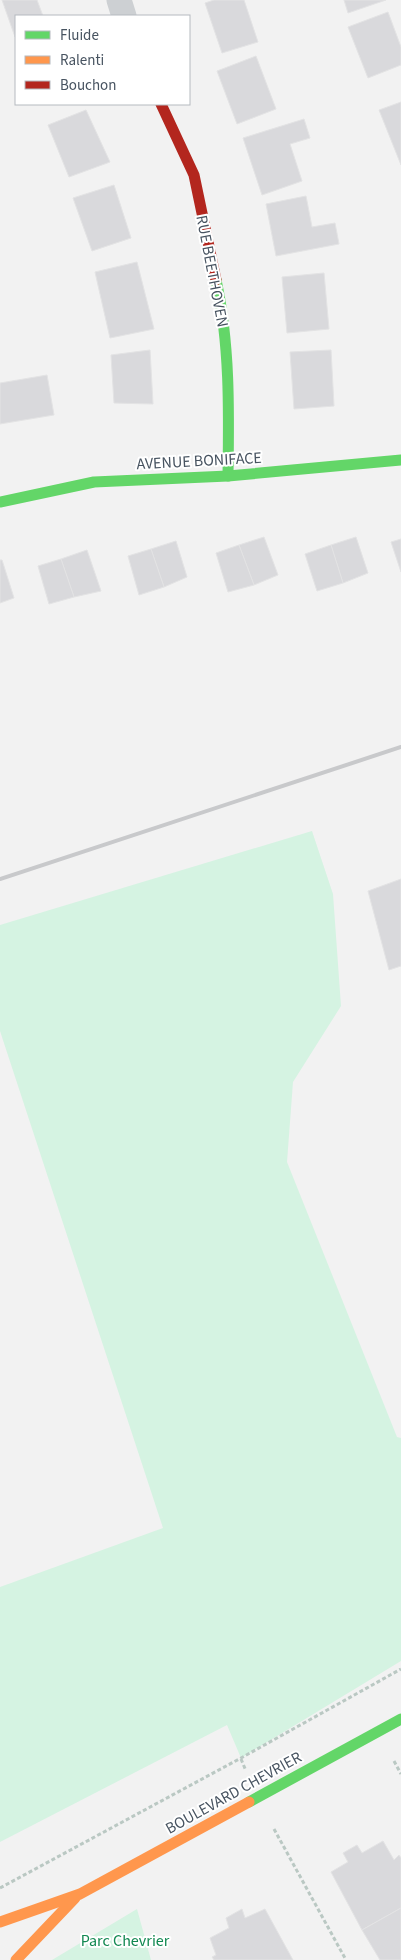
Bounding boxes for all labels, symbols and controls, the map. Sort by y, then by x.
legend [15,15,190,105]
text: Fluide [60,25,99,46]
text: Ralenti [60,50,104,71]
text: Bouchon [60,75,116,96]
street label: RUE BEETHOVEN [190,213,234,329]
street label: AVENUE BONIFACE [136,447,262,475]
street label: BOULEVARD CHEVRIER [161,1746,306,1839]
park label: Parc Chevrier [81,1930,170,1952]

